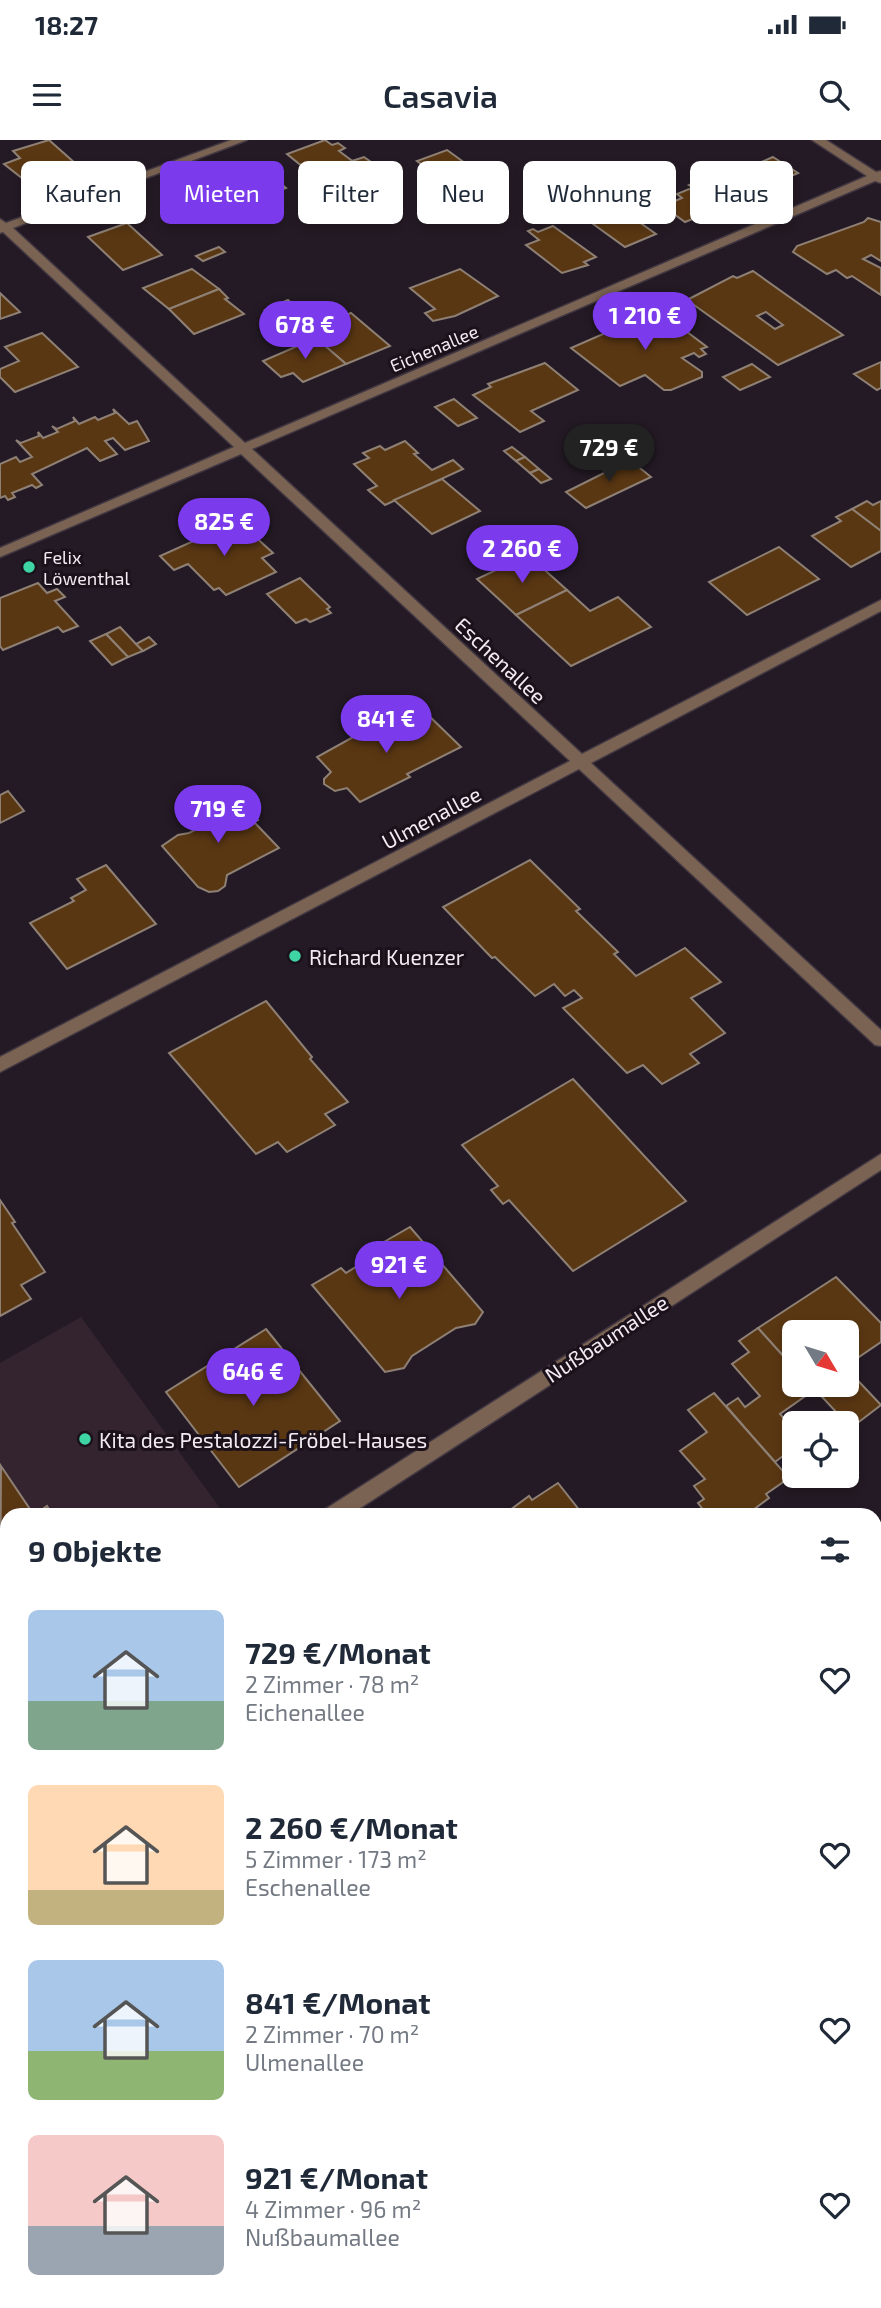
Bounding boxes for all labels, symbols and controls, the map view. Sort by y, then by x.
text: 18:27 [35,9,98,40]
icon: menu [28,76,66,114]
text: Casavia [383,76,498,114]
icon: search [815,76,853,114]
chip: Kaufen [21,161,146,224]
chip: Mieten [160,161,284,224]
chip: Filter [298,161,403,224]
chip: Neu [417,161,509,224]
chip: Wohnung [523,161,676,224]
chip: Haus [690,161,793,224]
pin: 1 210 € [580,292,710,352]
text: 1 210 € [609,301,681,329]
pin: 678 € [256,302,354,361]
text: 678 € [275,310,335,338]
street label: Eichenallee [387,320,481,376]
pin: 729 € [560,424,658,484]
text: 729 € [580,433,638,461]
pin: 825 € [175,498,273,558]
text: 825 € [194,507,254,535]
pin: 2 260 € [457,526,587,585]
text: 2 260 € [482,534,562,562]
place label: Felix Löwenthal [43,546,130,589]
marker: Felix Löwenthal [21,559,37,575]
street label: Eschenallee [450,612,552,708]
pin: 841 € [337,696,435,755]
text: 841 € [357,704,415,732]
street label: Ulmenallee [377,780,485,854]
pin: 719 € [169,786,267,845]
text: 719 € [190,794,246,822]
place label: Richard Kuenzer [309,944,465,969]
marker: Richard Kuenzer [287,948,303,964]
pin: 921 € [350,1242,448,1301]
text: 921 € [371,1250,427,1278]
street label: Nußbaumallee [540,1289,672,1387]
north arrow [782,1320,859,1396]
map controls [782,1320,859,1488]
pin: 646 € [204,1348,302,1408]
text: 646 € [222,1357,284,1385]
button: locate [782,1411,859,1488]
place label: Kita des Pestalozzi-Fröbel-Hauses [99,1427,427,1452]
marker: Kita des Pestalozzi-Fröbel-Hauses [77,1431,93,1447]
icon: filters [816,1531,854,1569]
text: 9 Objekte [28,1532,162,1568]
text: 729 €/Monat [245,1634,431,1670]
icon: home [84,1638,168,1722]
icon: heart [816,1661,854,1699]
text: 2 Zimmer · 78 m² [245,1670,419,1698]
text: Eichenallee [245,1698,365,1726]
text: 2 260 €/Monat [245,1809,458,1845]
icon: home [84,1813,168,1897]
icon: heart [816,1836,854,1874]
text: 5 Zimmer · 173 m² [245,1845,427,1873]
text: Eschenallee [245,1873,371,1901]
text: 841 €/Monat [245,1984,431,2020]
icon: home [84,1988,168,2072]
icon: heart [816,2011,854,2049]
text: 2 Zimmer · 70 m² [245,2020,419,2048]
text: Ulmenallee [245,2048,364,2076]
text: 921 €/Monat [245,2159,428,2195]
icon: home [84,2163,168,2247]
icon: heart [816,2186,854,2224]
text: 4 Zimmer · 96 m² [245,2195,421,2223]
text: Nußbaumallee [245,2223,400,2251]

